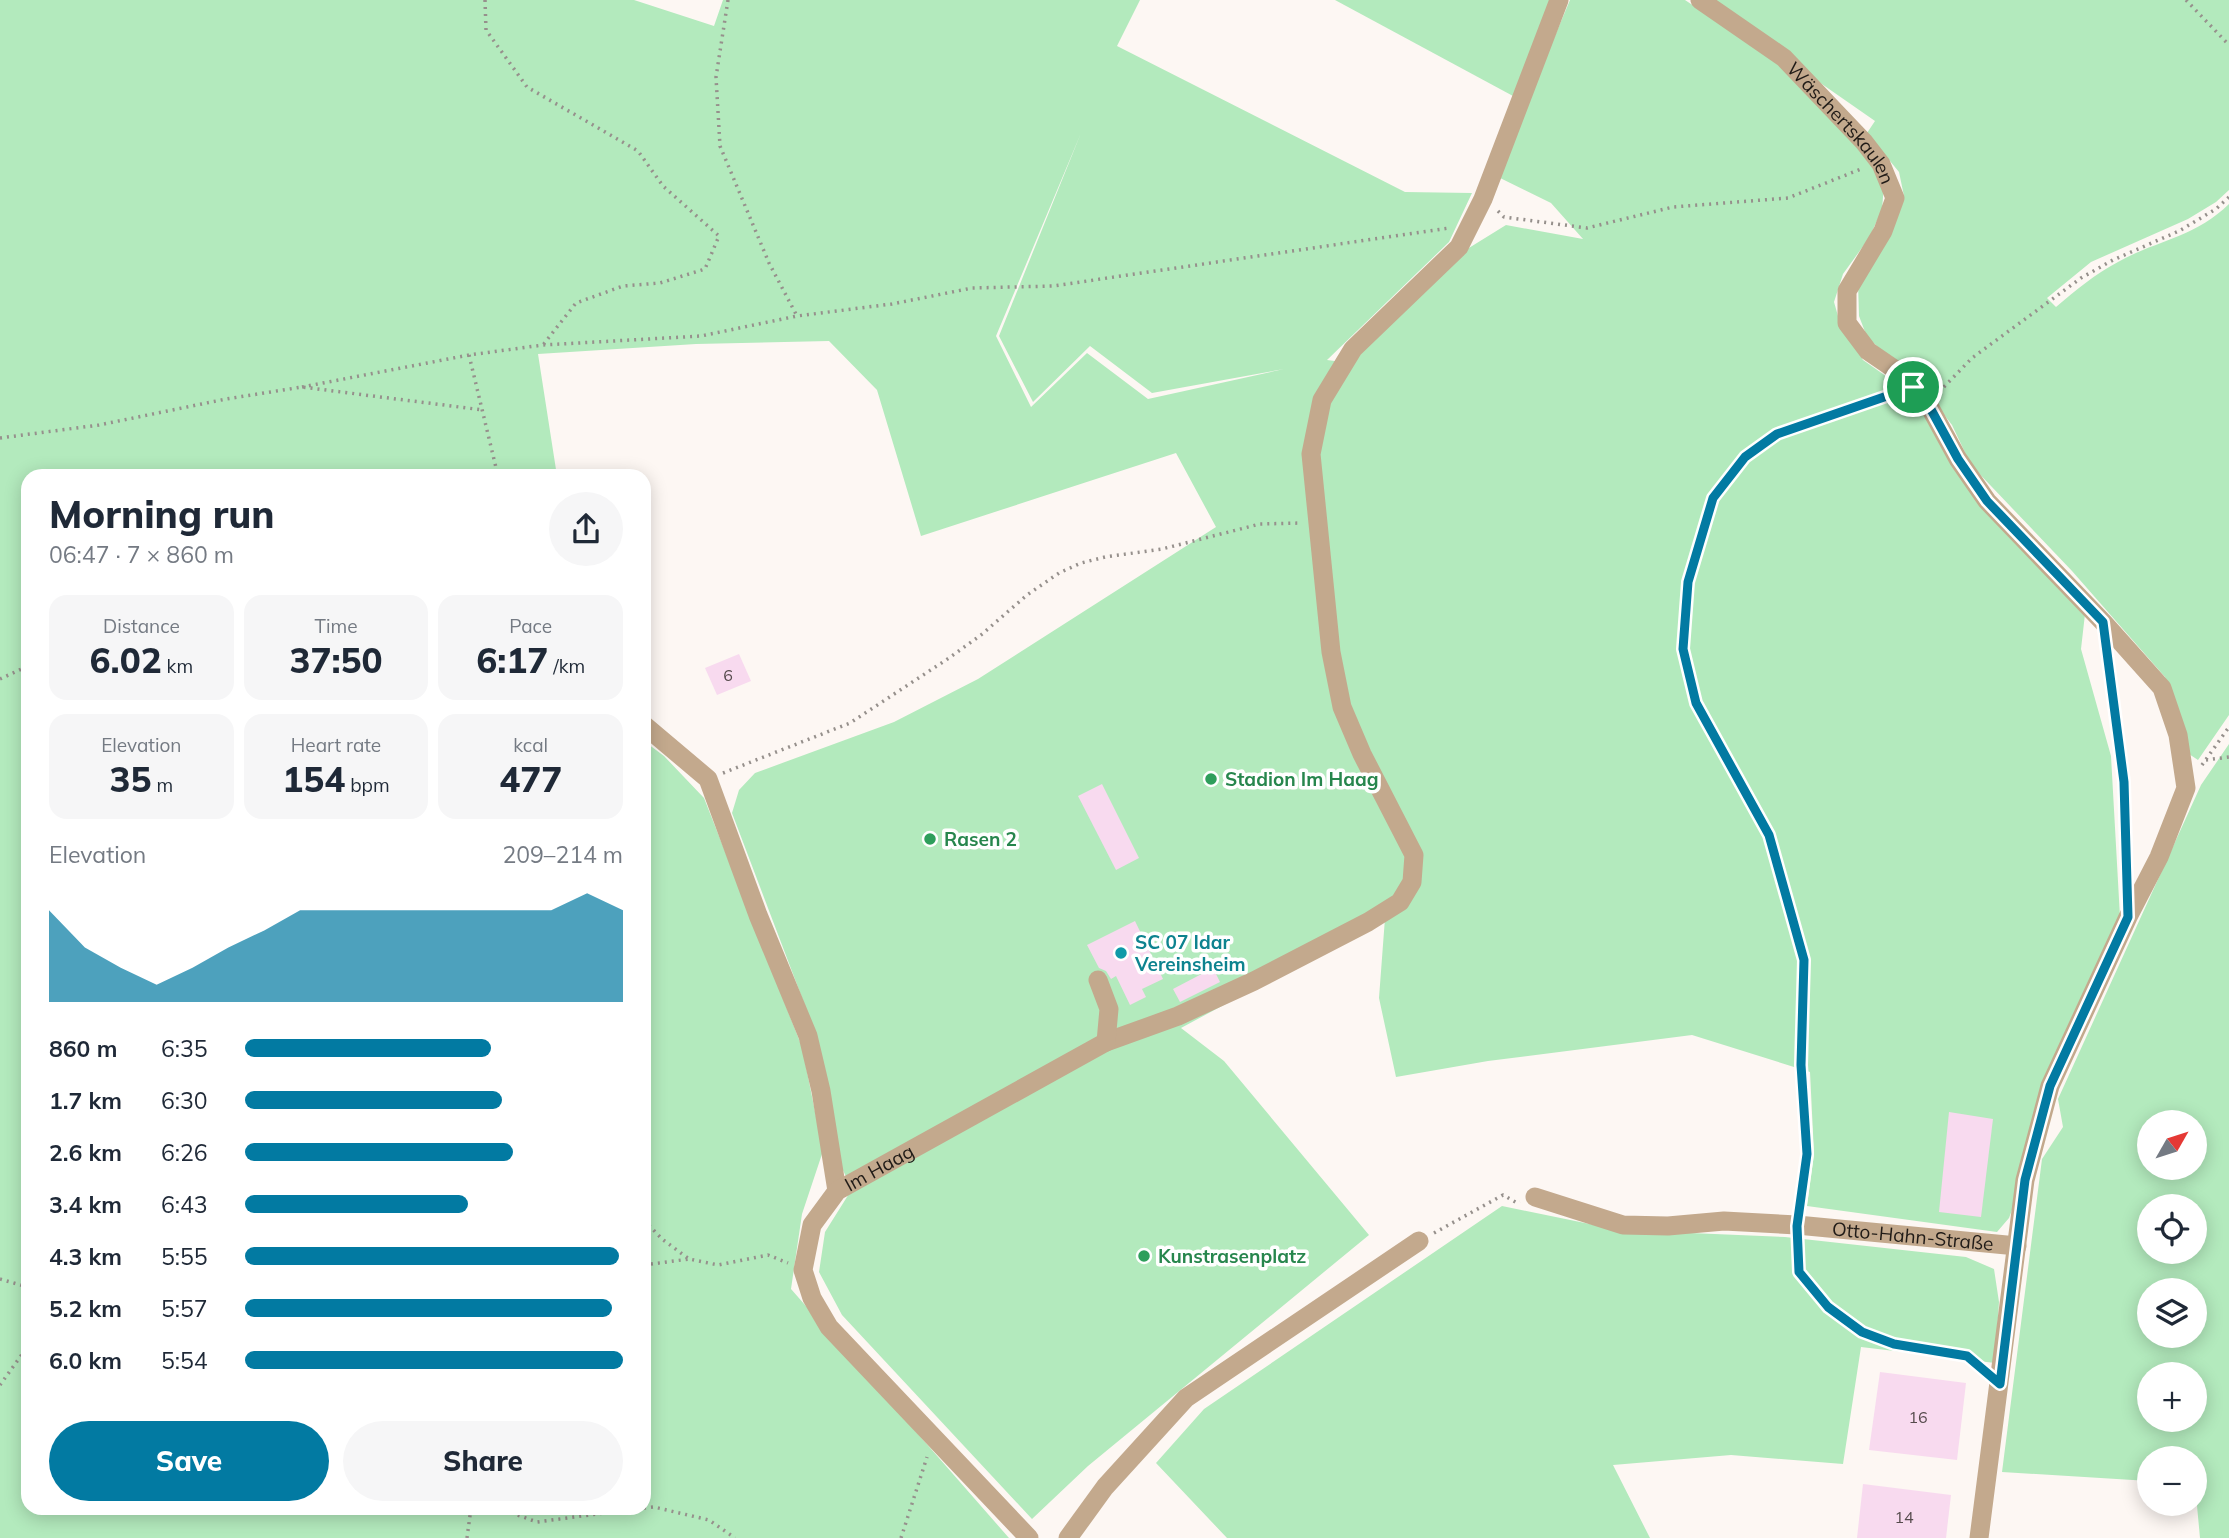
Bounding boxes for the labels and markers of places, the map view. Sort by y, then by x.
pin [1883,357,1943,417]
place label: Stadion Im Haag [1225,767,1379,791]
marker: Stadion Im Haag [1203,771,1219,787]
place label: Rasen 2 [944,827,1017,851]
marker: Rasen 2 [922,831,938,847]
place label: SC 07 Idar Vereinsheim [1134,930,1246,976]
marker: SC 07 Idar Vereinsheim [1113,945,1129,961]
place label: Kunstrasenplatz [1158,1244,1306,1268]
marker: Kunstrasenplatz [1136,1248,1152,1264]

